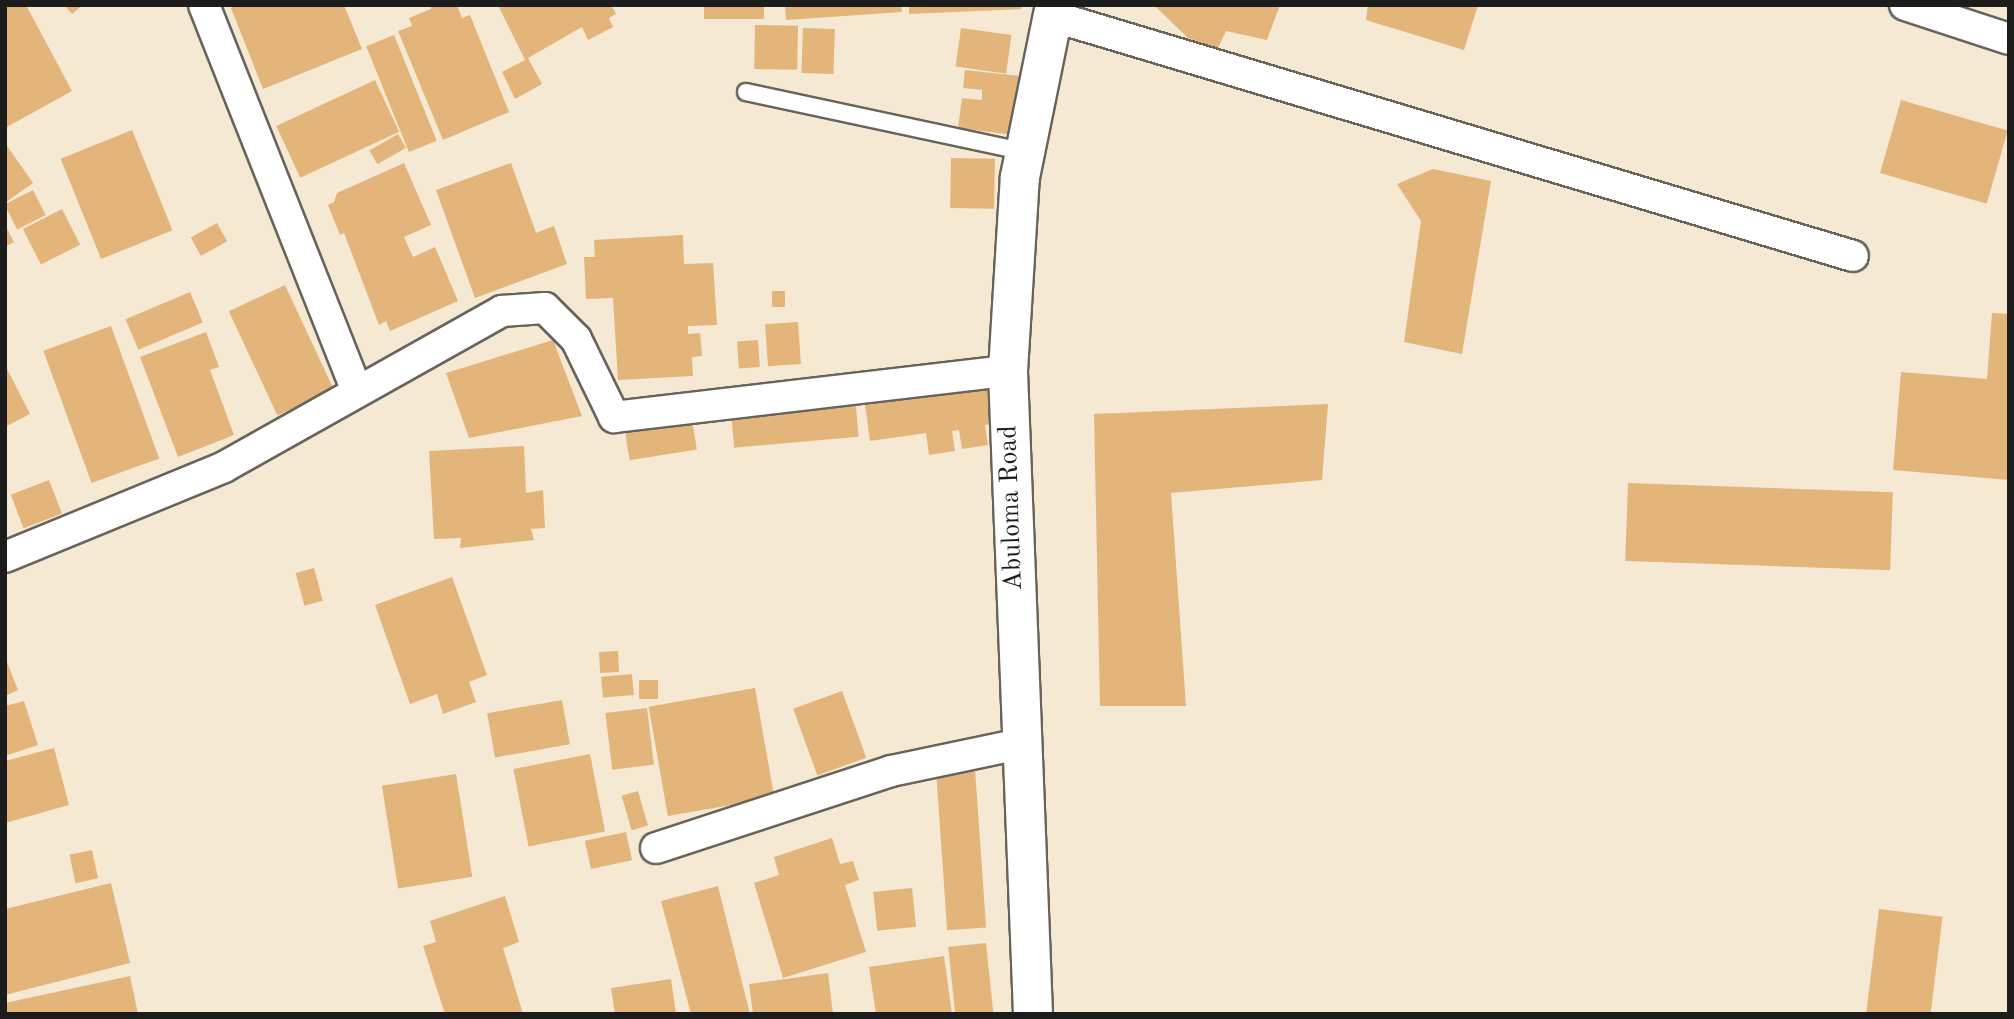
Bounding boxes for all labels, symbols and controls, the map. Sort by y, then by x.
street label: Abuloma Road [994,425,1030,591]

